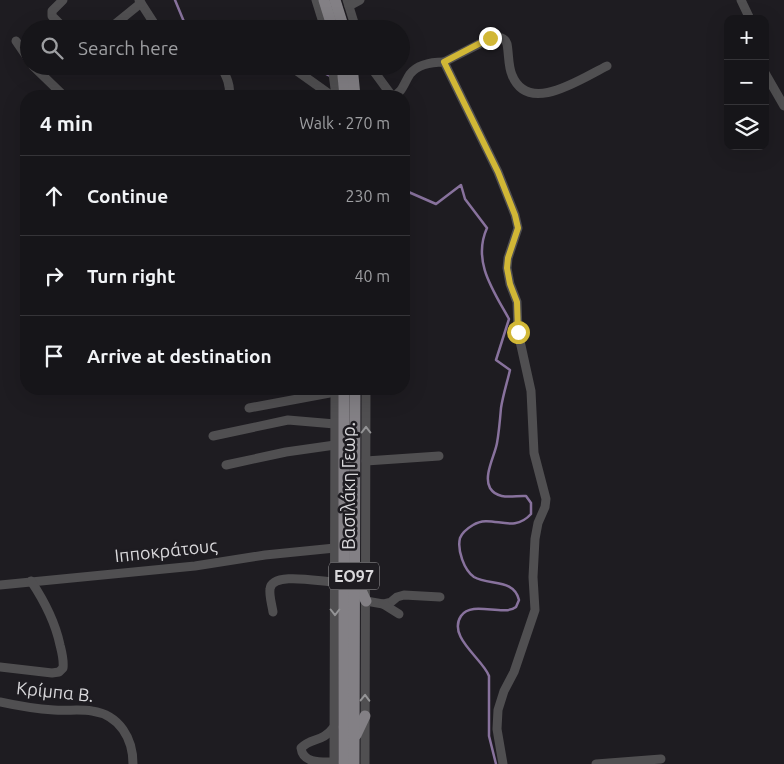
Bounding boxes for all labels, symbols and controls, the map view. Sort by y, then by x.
map controls [724,15,769,150]
button: + [724,15,769,60]
search box [20,20,410,75]
route end [479,27,502,50]
icon: search [38,34,66,62]
text: Search here [78,37,178,59]
button: − [724,60,769,105]
button: layers [724,105,769,150]
text: 4 min [40,111,93,135]
text: Walk · 270 m [299,114,390,132]
icon: ahead [40,182,68,210]
text: Continue [87,185,168,207]
text: 230 m [345,187,390,205]
icon: right [40,262,68,290]
text: Turn right [87,265,175,287]
text: 40 m [354,267,390,285]
route start [507,321,530,344]
icon: arrive [40,342,68,370]
text: Arrive at destination [87,345,272,367]
street label: Βασιλάκη Γεωρ. [338,422,358,550]
one-way arrow [361,426,371,434]
street label: Ιπποκράτους [114,535,218,566]
road number: ΕΟ97 [329,562,379,590]
one-way arrow [330,609,340,617]
street label: Κρίμπα Β. [16,677,95,705]
one-way arrow [360,694,370,702]

